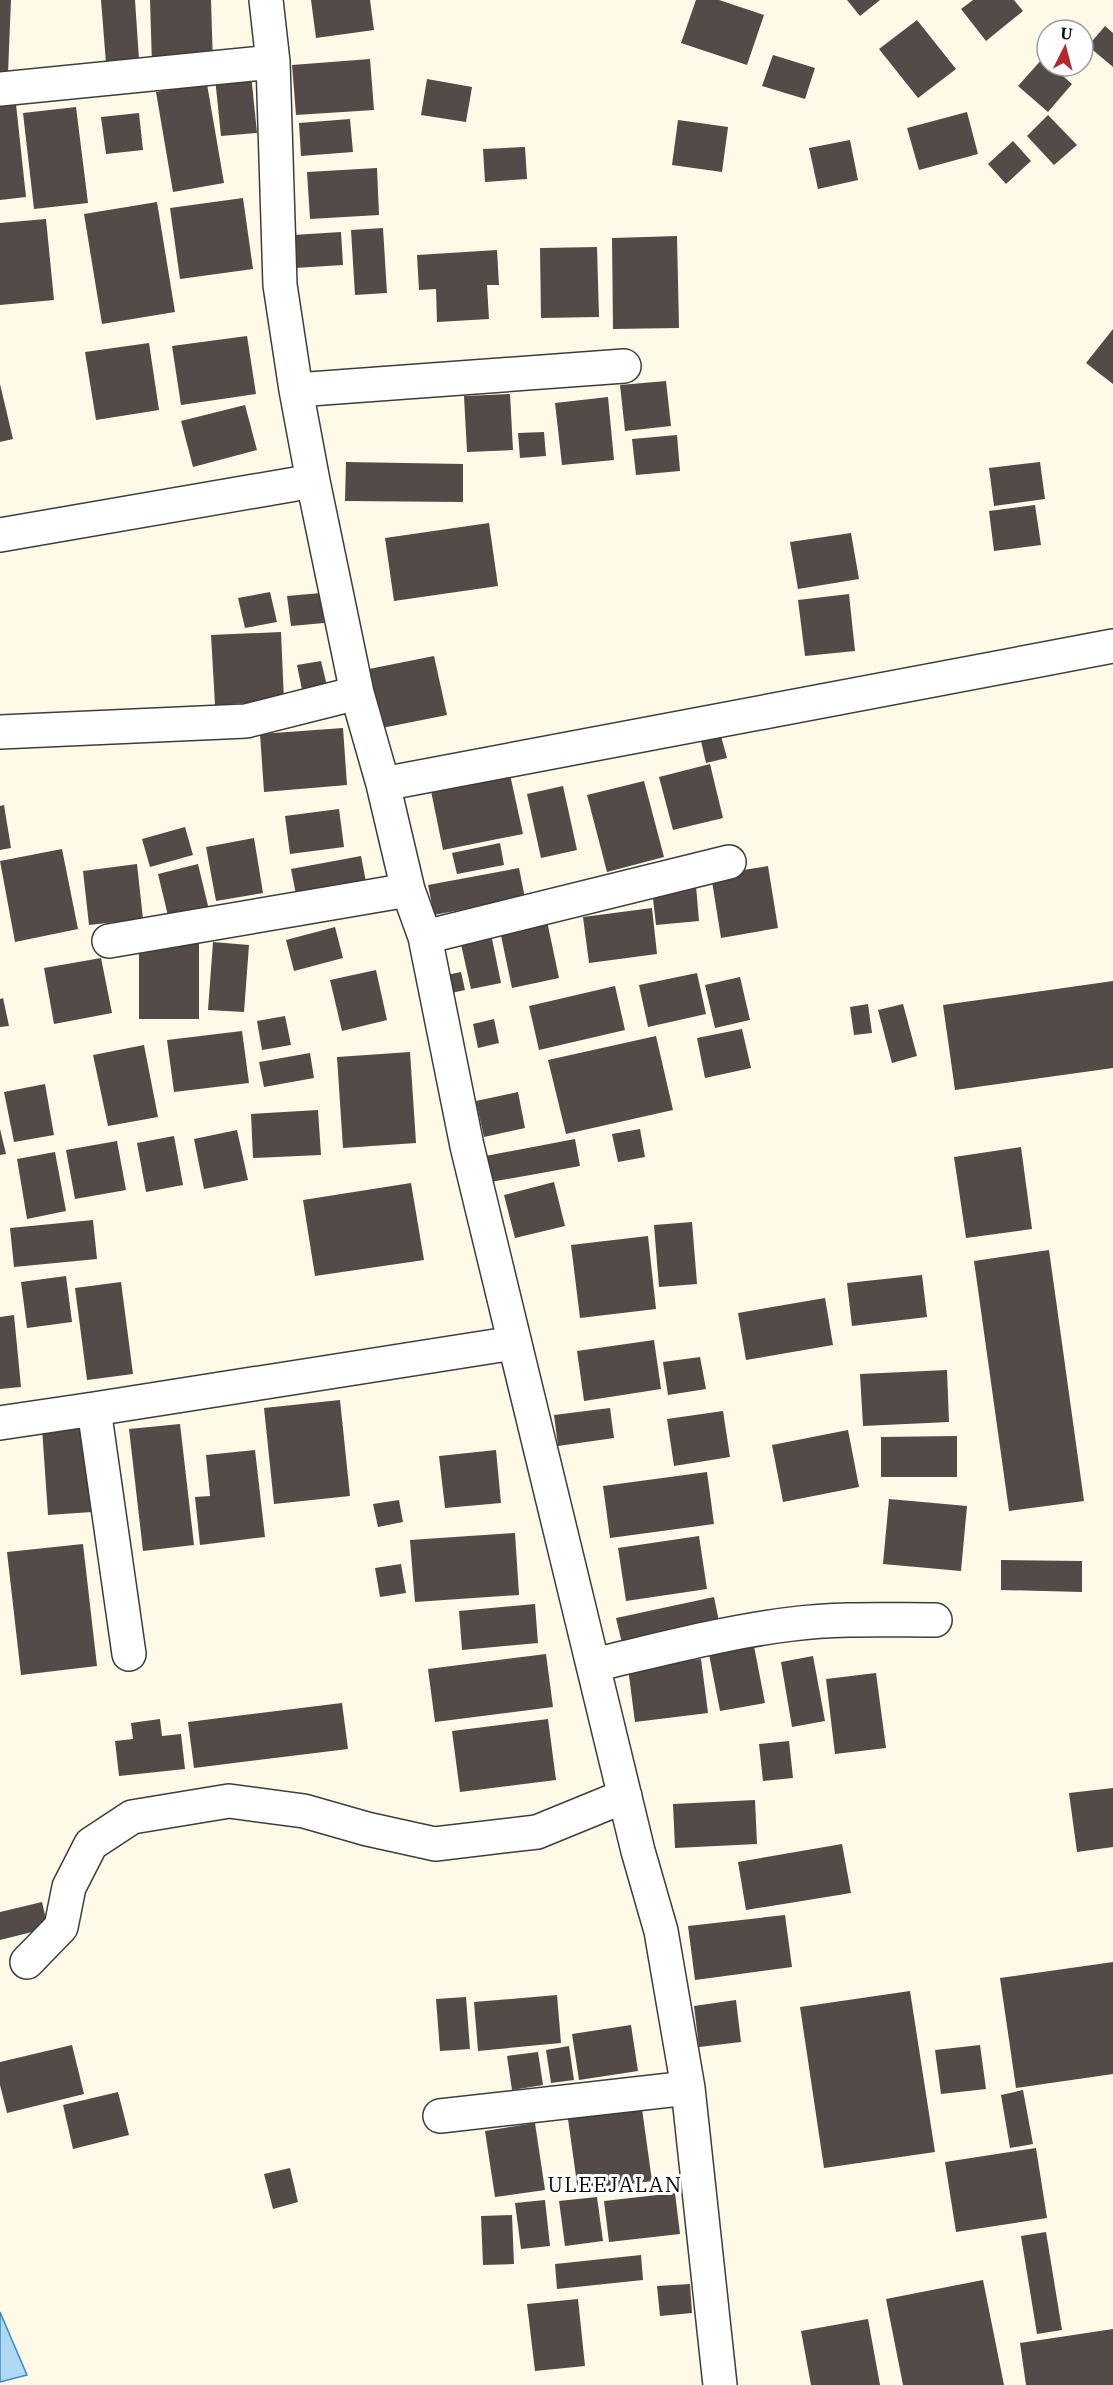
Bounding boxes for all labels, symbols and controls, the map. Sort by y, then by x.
north arrow [1035,18,1095,78]
text: U [1059,22,1074,44]
district label: ULEEJALAN [547,2170,683,2198]

